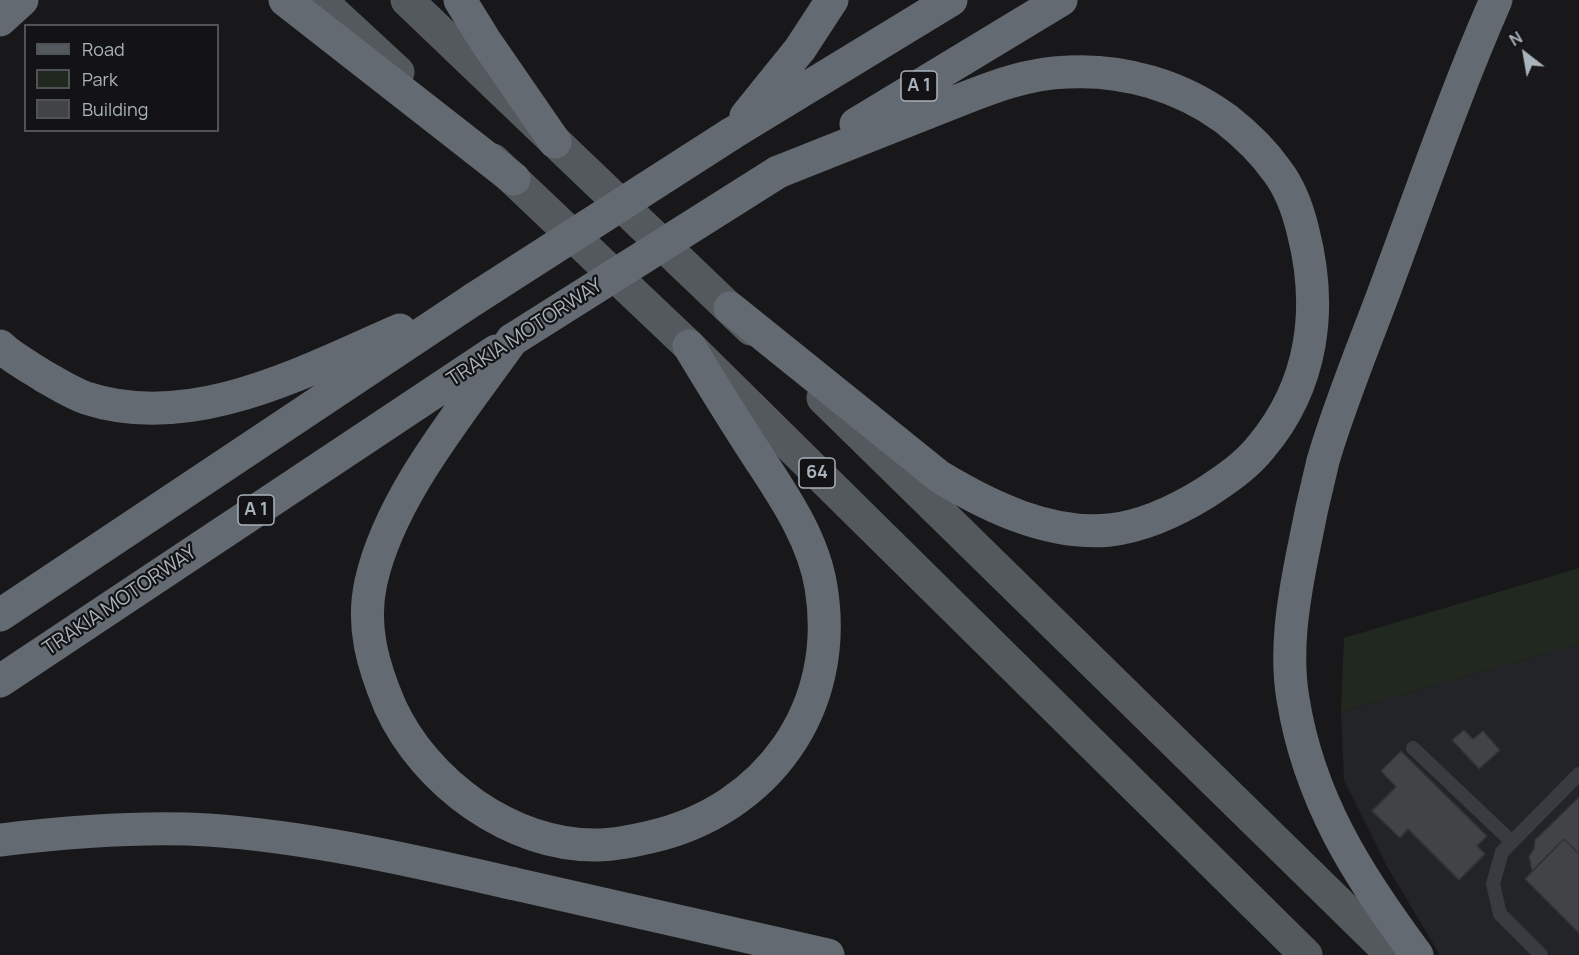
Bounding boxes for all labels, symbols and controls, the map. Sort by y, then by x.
legend [24,24,219,132]
north arrow [1495,24,1555,84]
text: N [1505,26,1526,51]
text: Road [82,37,125,61]
text: Park [82,67,118,91]
road number: A 1 [901,71,937,101]
text: Building [82,97,148,121]
street label: TRAKIA MOTORWAY [443,274,607,392]
road number: 64 [799,458,835,488]
road number: A 1 [238,495,274,525]
street label: TRAKIA MOTORWAY [39,541,201,661]

